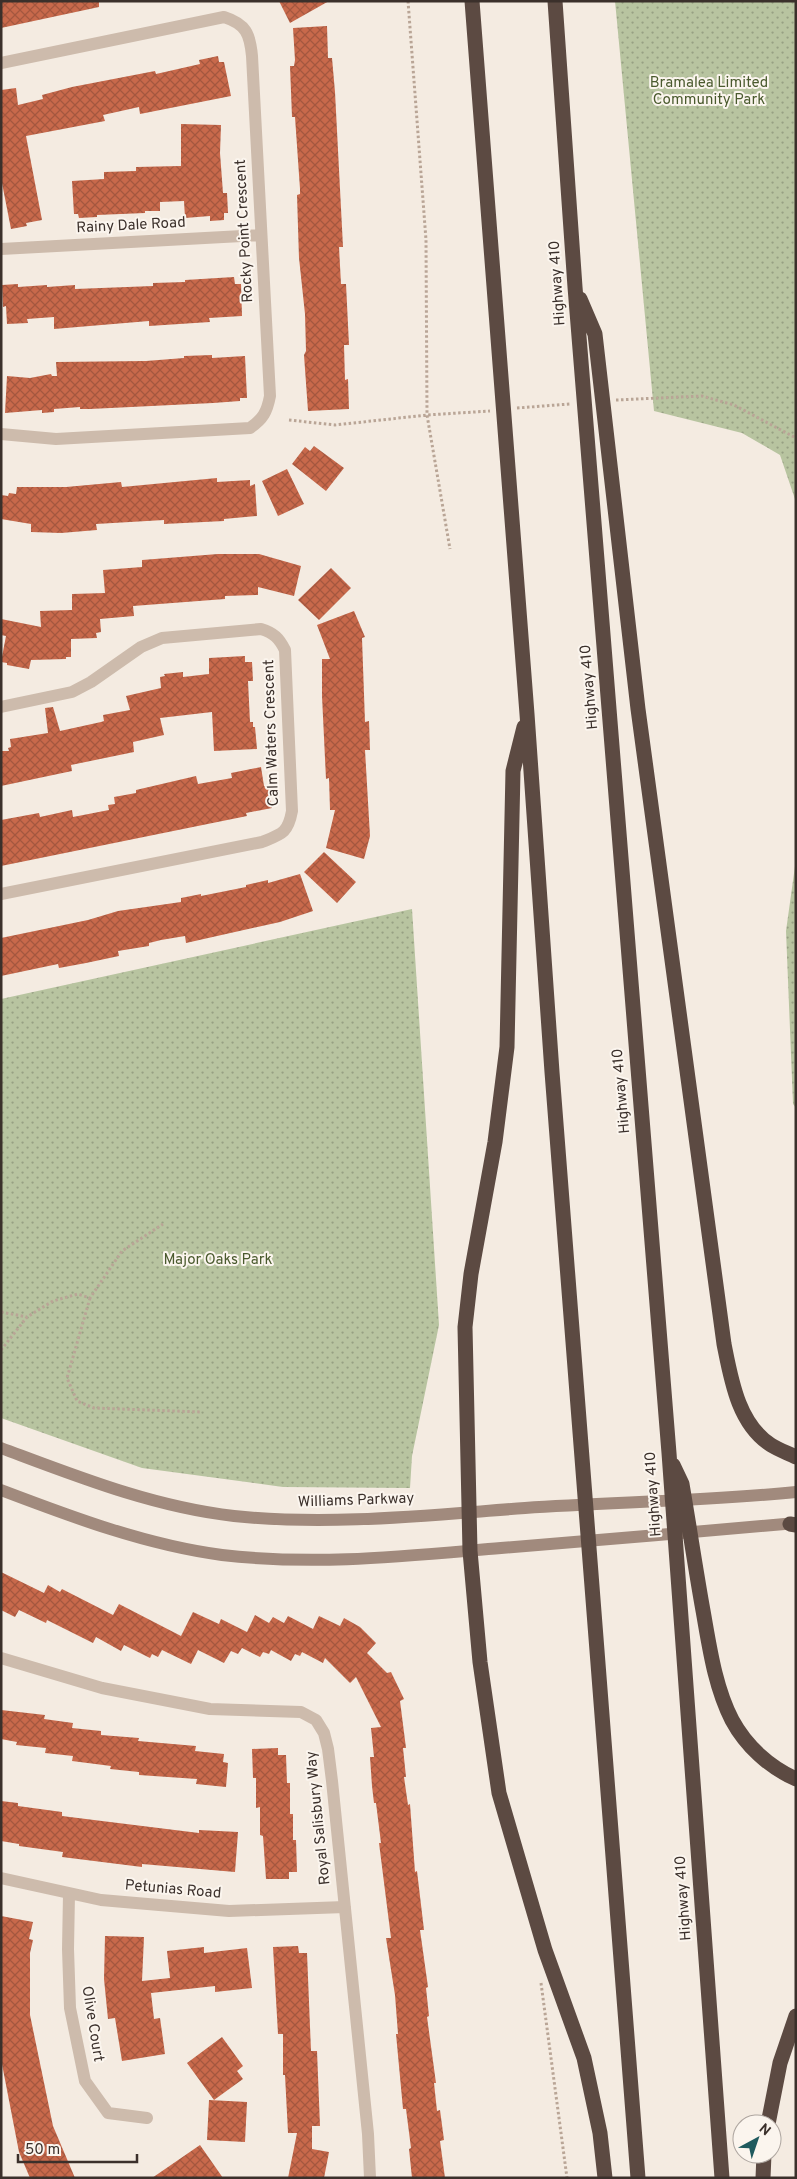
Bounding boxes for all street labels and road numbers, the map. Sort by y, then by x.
street label: Rocky Point Crescent [232,159,258,303]
street label: Rainy Dale Road [76,214,186,238]
street label: Highway 410 [546,240,570,326]
street label: Highway 410 [577,644,603,730]
street label: Calm Waters Crescent [260,659,284,807]
street label: Highway 410 [609,1048,635,1134]
street label: Highway 410 [642,1451,666,1537]
street label: Williams Parkway [297,1489,415,1513]
street label: Royal Salisbury Way [303,1750,335,1886]
street label: Highway 410 [672,1855,696,1941]
street label: Petunias Road [124,1876,222,1904]
street label: Olive Court [77,1985,107,2063]

